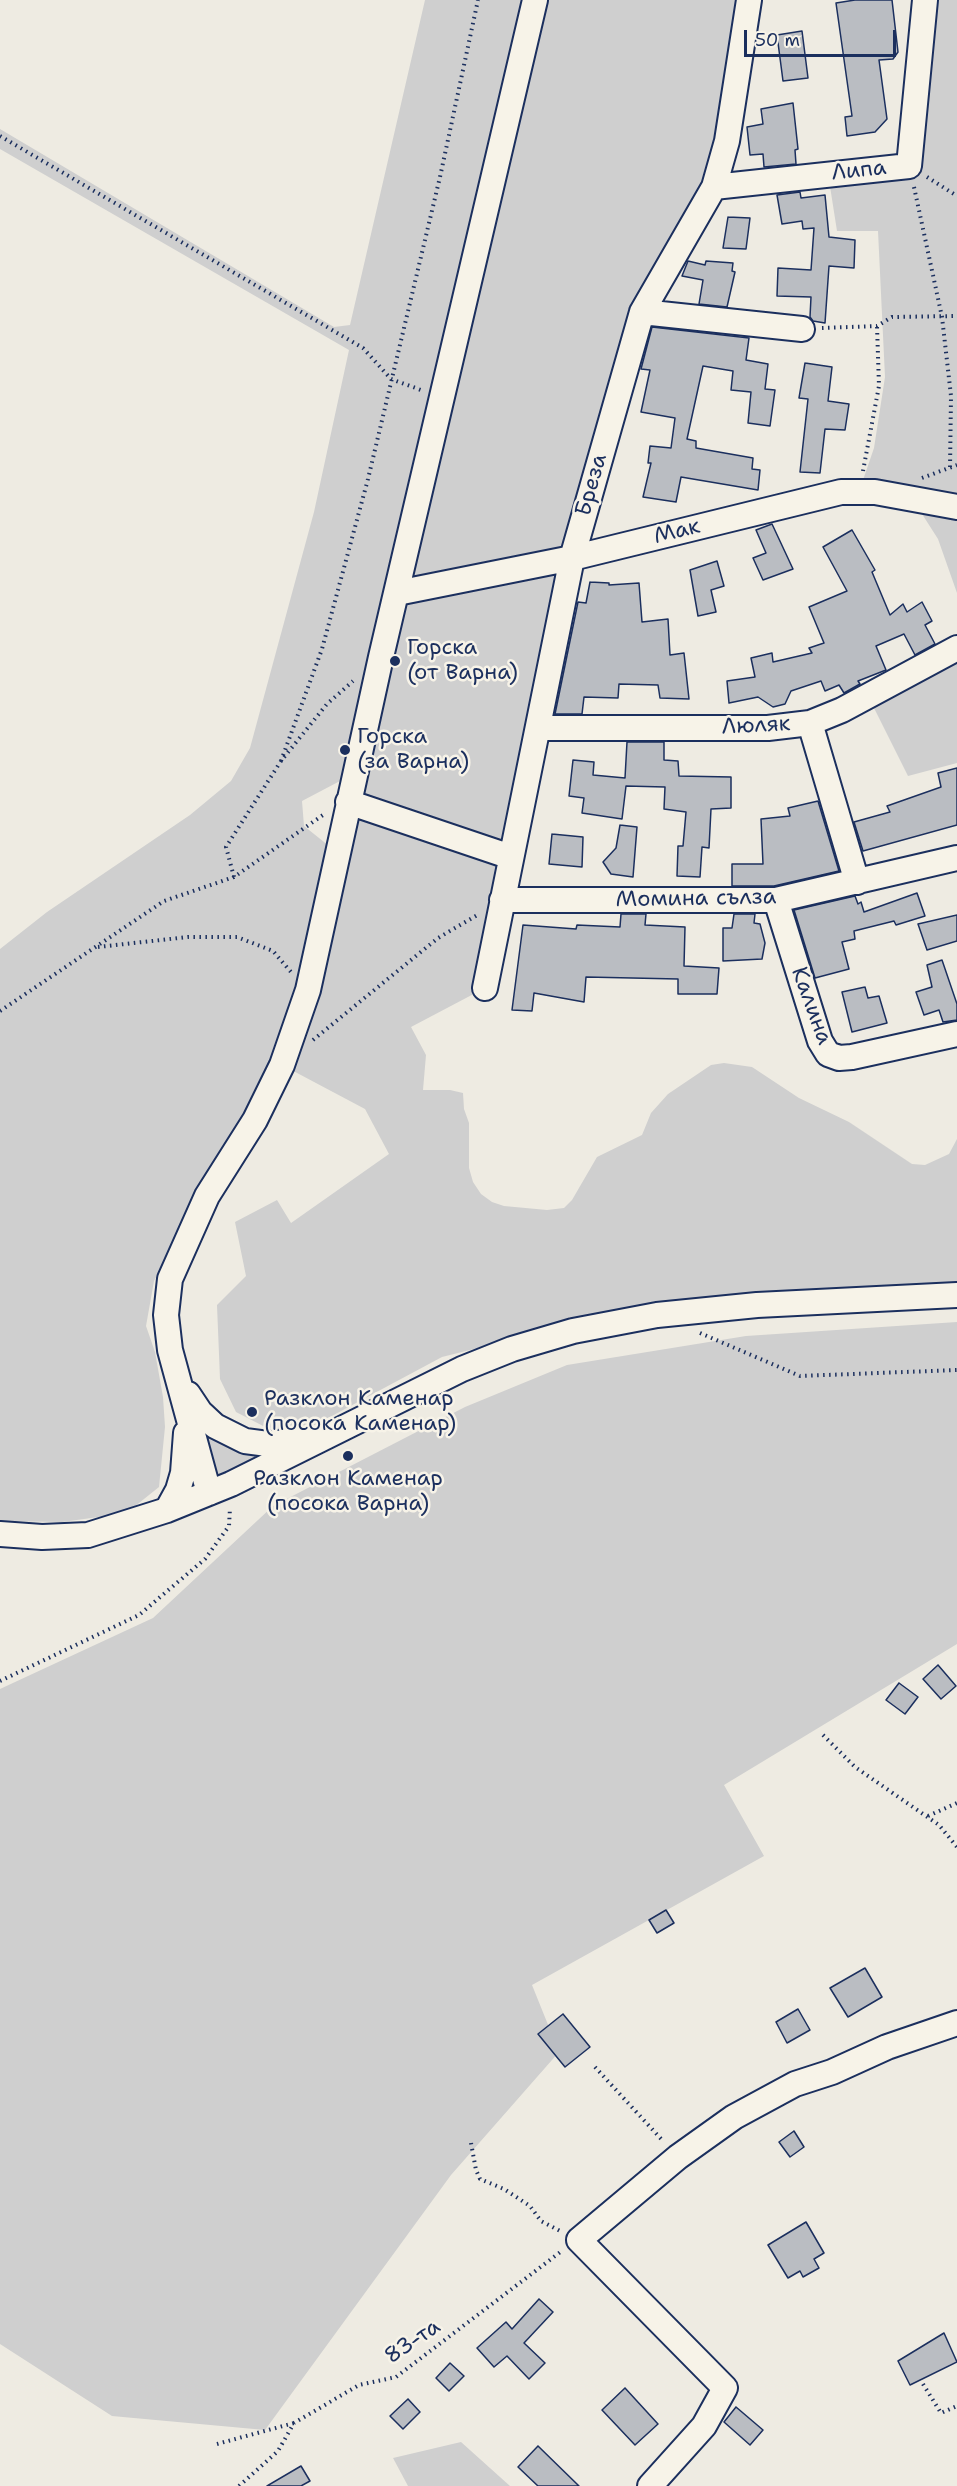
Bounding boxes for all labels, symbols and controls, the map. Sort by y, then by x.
scale bar [747,18,898,56]
text: 50 m [755,28,800,52]
street label: Липа [830,155,888,187]
street label: Бреза [571,451,613,519]
street label: Мак [651,514,703,550]
place label: Горска (от Варна) [407,635,518,686]
marker: Горска (от Варна) [388,654,402,668]
street label: Люляк [721,711,791,741]
place label: Горска (за Варна) [357,724,469,776]
marker: Горска (за Варна) [338,743,352,757]
street label: Момина сълза [615,884,777,914]
street label: Калина [785,964,837,1048]
place label: Разклон Каменар (посока Каменар) [264,1386,456,1438]
marker: Разклон Каменар (посока Каменар) [245,1405,259,1419]
marker: Разклон Каменар (посока Варна) [341,1449,355,1463]
place label: Разклон Каменар (посока Варна) [253,1466,443,1518]
street label: 83-та [380,2314,446,2370]

